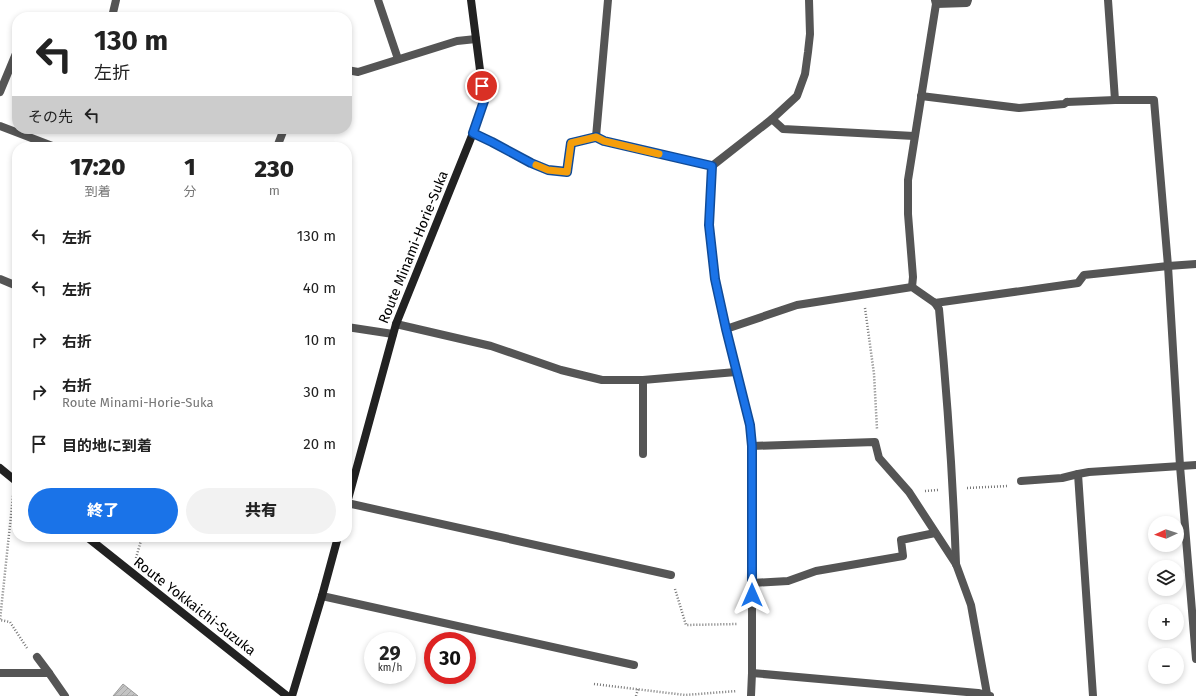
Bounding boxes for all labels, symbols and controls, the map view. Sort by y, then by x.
text: 130 m [94,24,168,57]
icon: left [28,28,80,80]
text: 左折 [94,62,130,84]
pin [465,69,499,103]
icon: arrive [471,75,493,97]
icon: left [81,104,103,126]
text: その先 [28,108,73,126]
text: 17:20 [70,153,125,181]
text: 1 [184,153,196,181]
text: 230 [255,155,294,183]
street label: Route Minami-Horie-Suka [375,168,452,326]
text: m [269,183,280,198]
text: 到着 [85,184,111,199]
text: 分 [183,184,197,199]
icon: left [28,225,50,247]
text: 130 m [297,227,336,245]
text: 左折 [62,229,92,247]
icon: left [28,277,50,299]
text: 40 m [303,279,336,297]
text: 左折 [62,281,92,299]
icon: right [28,329,50,351]
text: 10 m [304,331,336,349]
text: 右折 [62,333,92,351]
text: 右折 [62,377,92,395]
icon: right [28,381,50,403]
text: 30 m [303,383,336,401]
text: Route Minami-Horie-Suka [62,395,213,410]
icon: arrive [28,433,50,455]
text: 20 m [303,435,336,453]
text: 目的地に到着 [62,437,152,455]
button: 終了 [28,488,178,534]
button: 共有 [186,488,336,534]
north arrow [1148,516,1184,552]
map controls [1148,516,1184,684]
street label: Route Yokkaichi-Suzuka [130,554,259,659]
button: layers [1148,560,1184,596]
position arrow [731,574,773,616]
button: + [1148,604,1184,640]
speed limit sign: 30 [424,632,476,684]
text: 29 [379,641,401,665]
button: − [1148,648,1184,684]
text: km/h [378,662,402,674]

